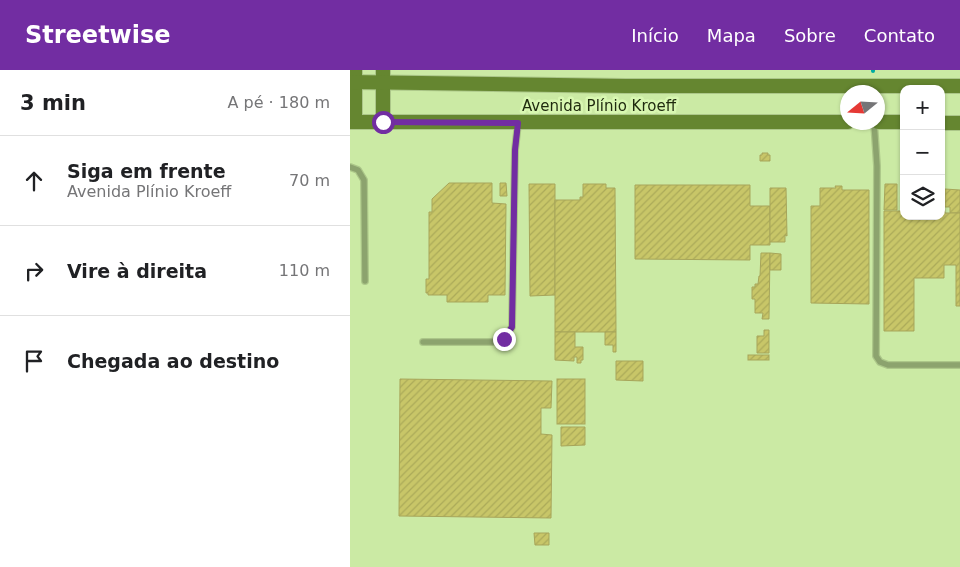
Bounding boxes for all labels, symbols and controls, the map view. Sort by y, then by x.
text: Streetwise [25,21,171,49]
text: Início [631,25,679,46]
text: Mapa [707,25,756,46]
text: Sobre [784,25,836,46]
text: Contato [864,25,935,46]
north arrow [840,85,885,130]
map controls [900,85,945,220]
button: + [900,85,945,130]
text: 3 min [20,91,86,115]
text: A pé · 180 m [228,93,330,112]
street label: Avenida Plínio Kroeff [522,97,677,115]
route start [372,111,395,134]
button: − [900,130,945,175]
text: Siga em frente [67,160,226,182]
icon: ahead [20,167,48,195]
text: 70 m [289,171,330,190]
button: layers [900,175,945,220]
text: Avenida Plínio Kroeff [67,182,231,201]
icon: right [20,257,48,285]
text: Vire à direita [67,260,207,282]
text: 110 m [279,261,330,280]
route end [493,328,516,351]
icon: arrive [20,347,48,375]
text: Chegada ao destino [67,350,279,372]

